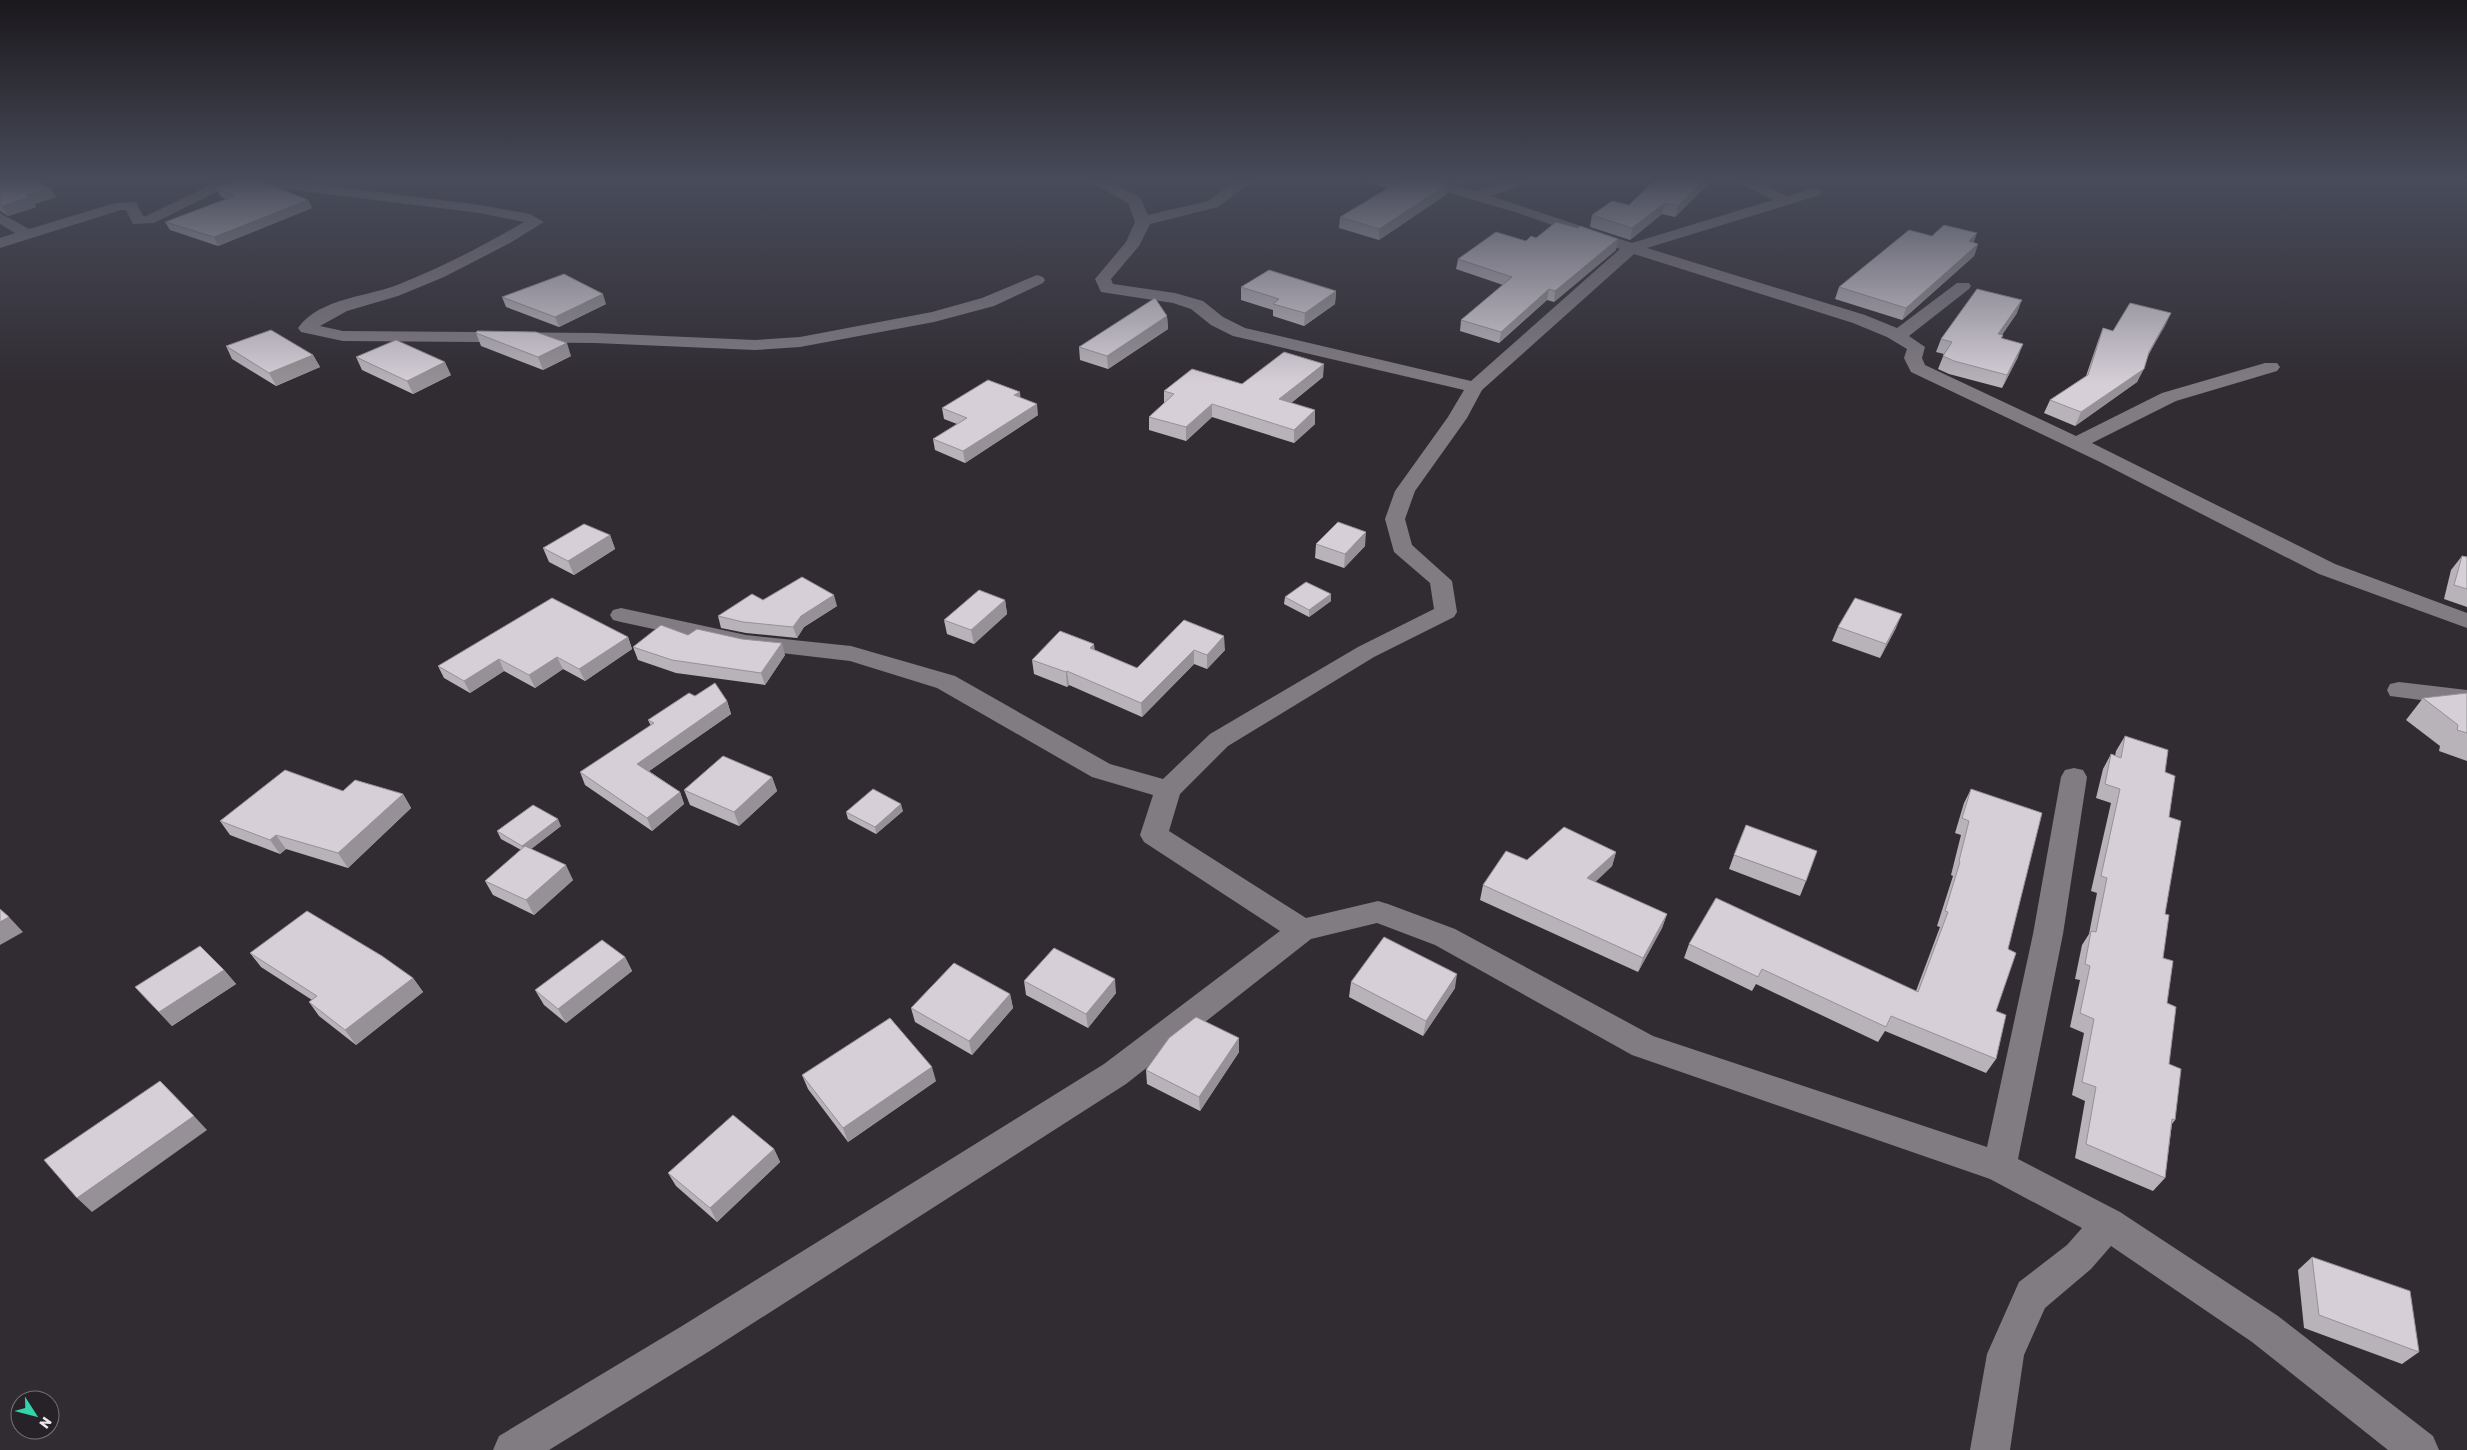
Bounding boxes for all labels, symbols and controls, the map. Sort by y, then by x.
north arrow [10,1390,60,1440]
text: N [35,1413,55,1431]

